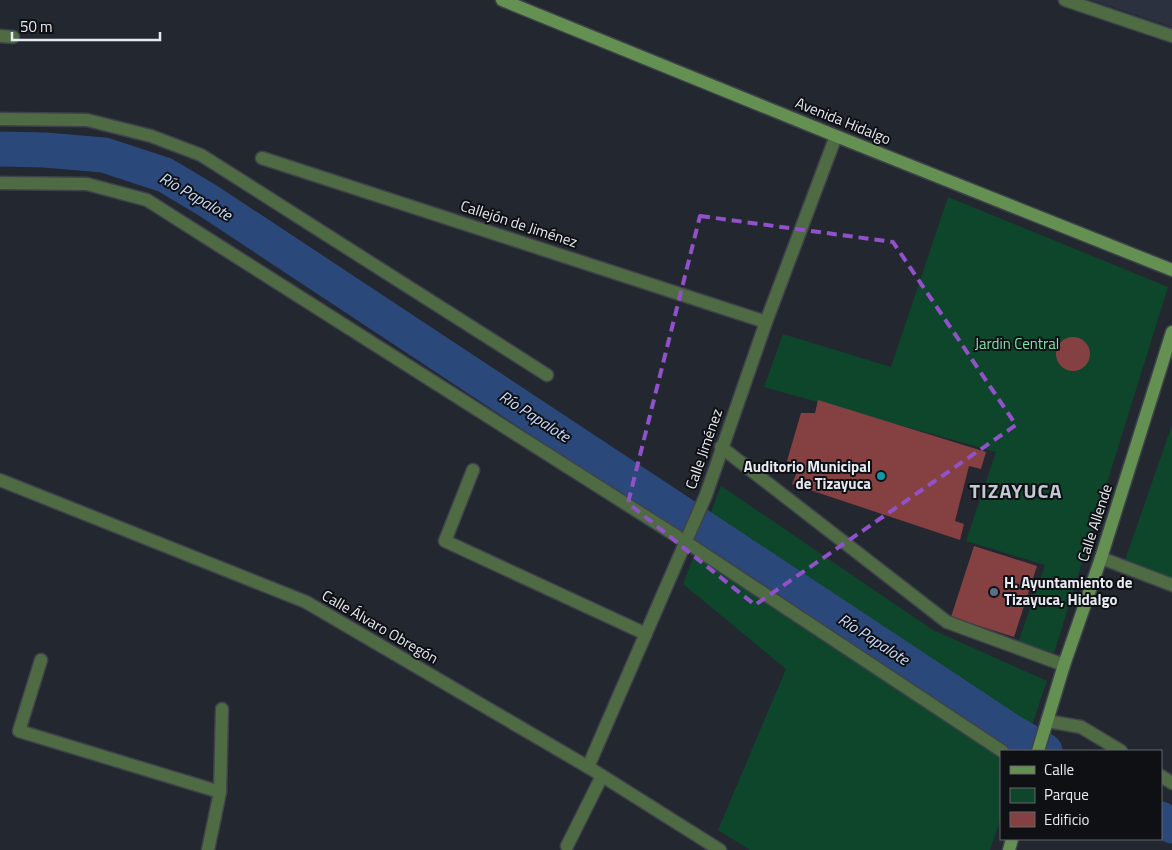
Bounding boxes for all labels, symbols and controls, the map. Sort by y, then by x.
scale bar [12,10,160,42]
text: 50 m [20,15,53,38]
street label: Avenida Hidalgo [792,91,895,150]
water label: Río Papalote [155,166,238,227]
street label: Callejón de Jiménez [458,194,581,253]
park label: Jardin Central [975,332,1059,355]
water label: Río Papalote [495,384,577,449]
street label: Calle Jiménez [679,405,728,492]
place label: Auditorio Municipal de Tizayuca [744,455,871,495]
marker: Auditorio Municipal de Tizayuca [875,470,887,482]
district label: TIZAYUCA [970,475,1062,506]
street label: Calle Allende [1071,481,1118,565]
place label: H. Ayuntamiento de Tizayuca, Hidalgo [1004,571,1133,611]
street label: Calle Álvaro Obregón [318,584,443,669]
marker: H. Ayuntamiento de Tizayuca, Hidalgo [988,586,1000,598]
water label: Río Papalote [834,607,916,672]
legend [1000,750,1162,840]
text: Calle [1044,758,1074,781]
text: Parque [1044,783,1089,806]
text: Edificio [1044,808,1089,831]

